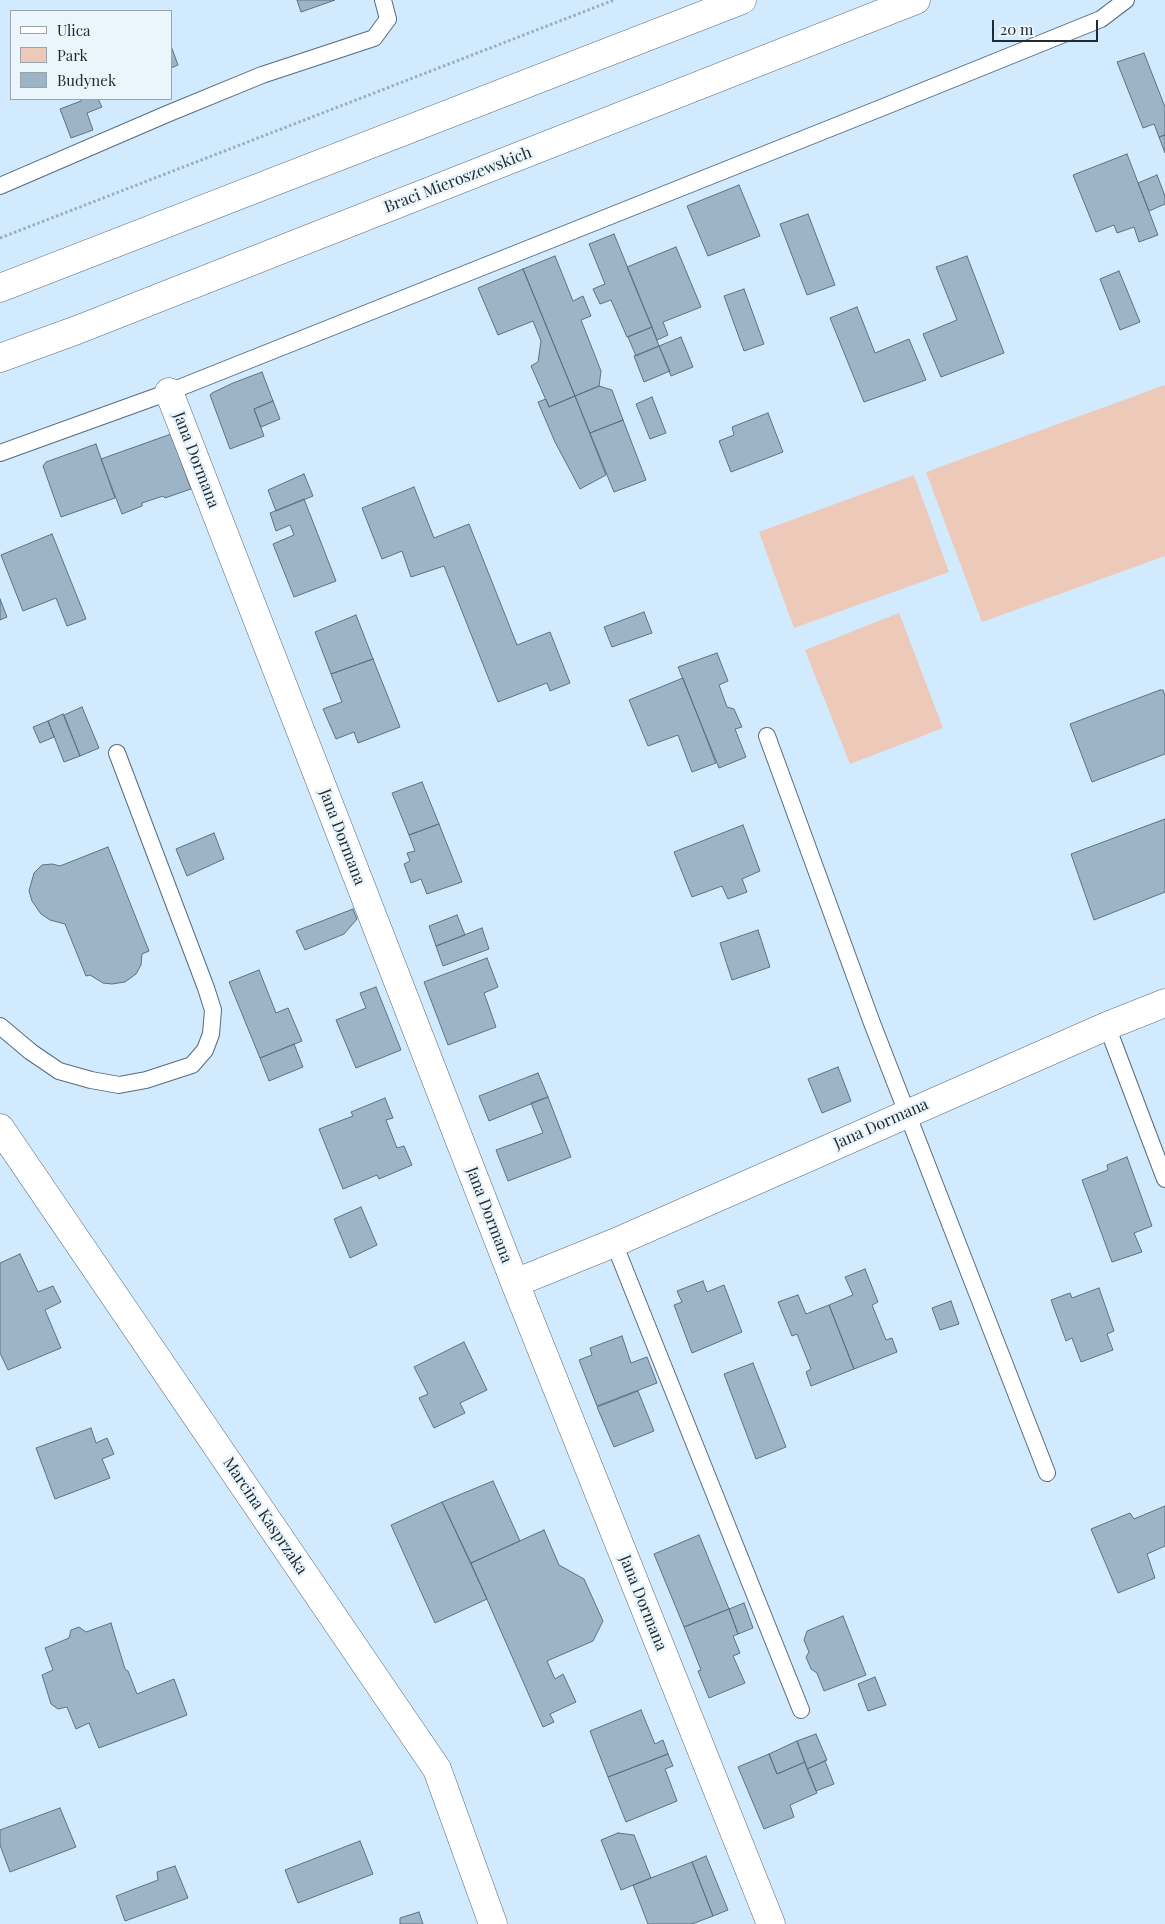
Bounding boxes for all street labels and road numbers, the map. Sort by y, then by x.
street label: Braci Mieroszewskich [381,143,535,217]
street label: Jana Dormana [169,409,223,511]
street label: Jana Dormana [315,786,369,888]
street label: Jana Dormana [831,1095,931,1153]
street label: Jana Dormana [462,1164,516,1266]
street label: Marcina Kasprzaka [219,1454,311,1578]
street label: Jana Dormana [615,1552,671,1654]

